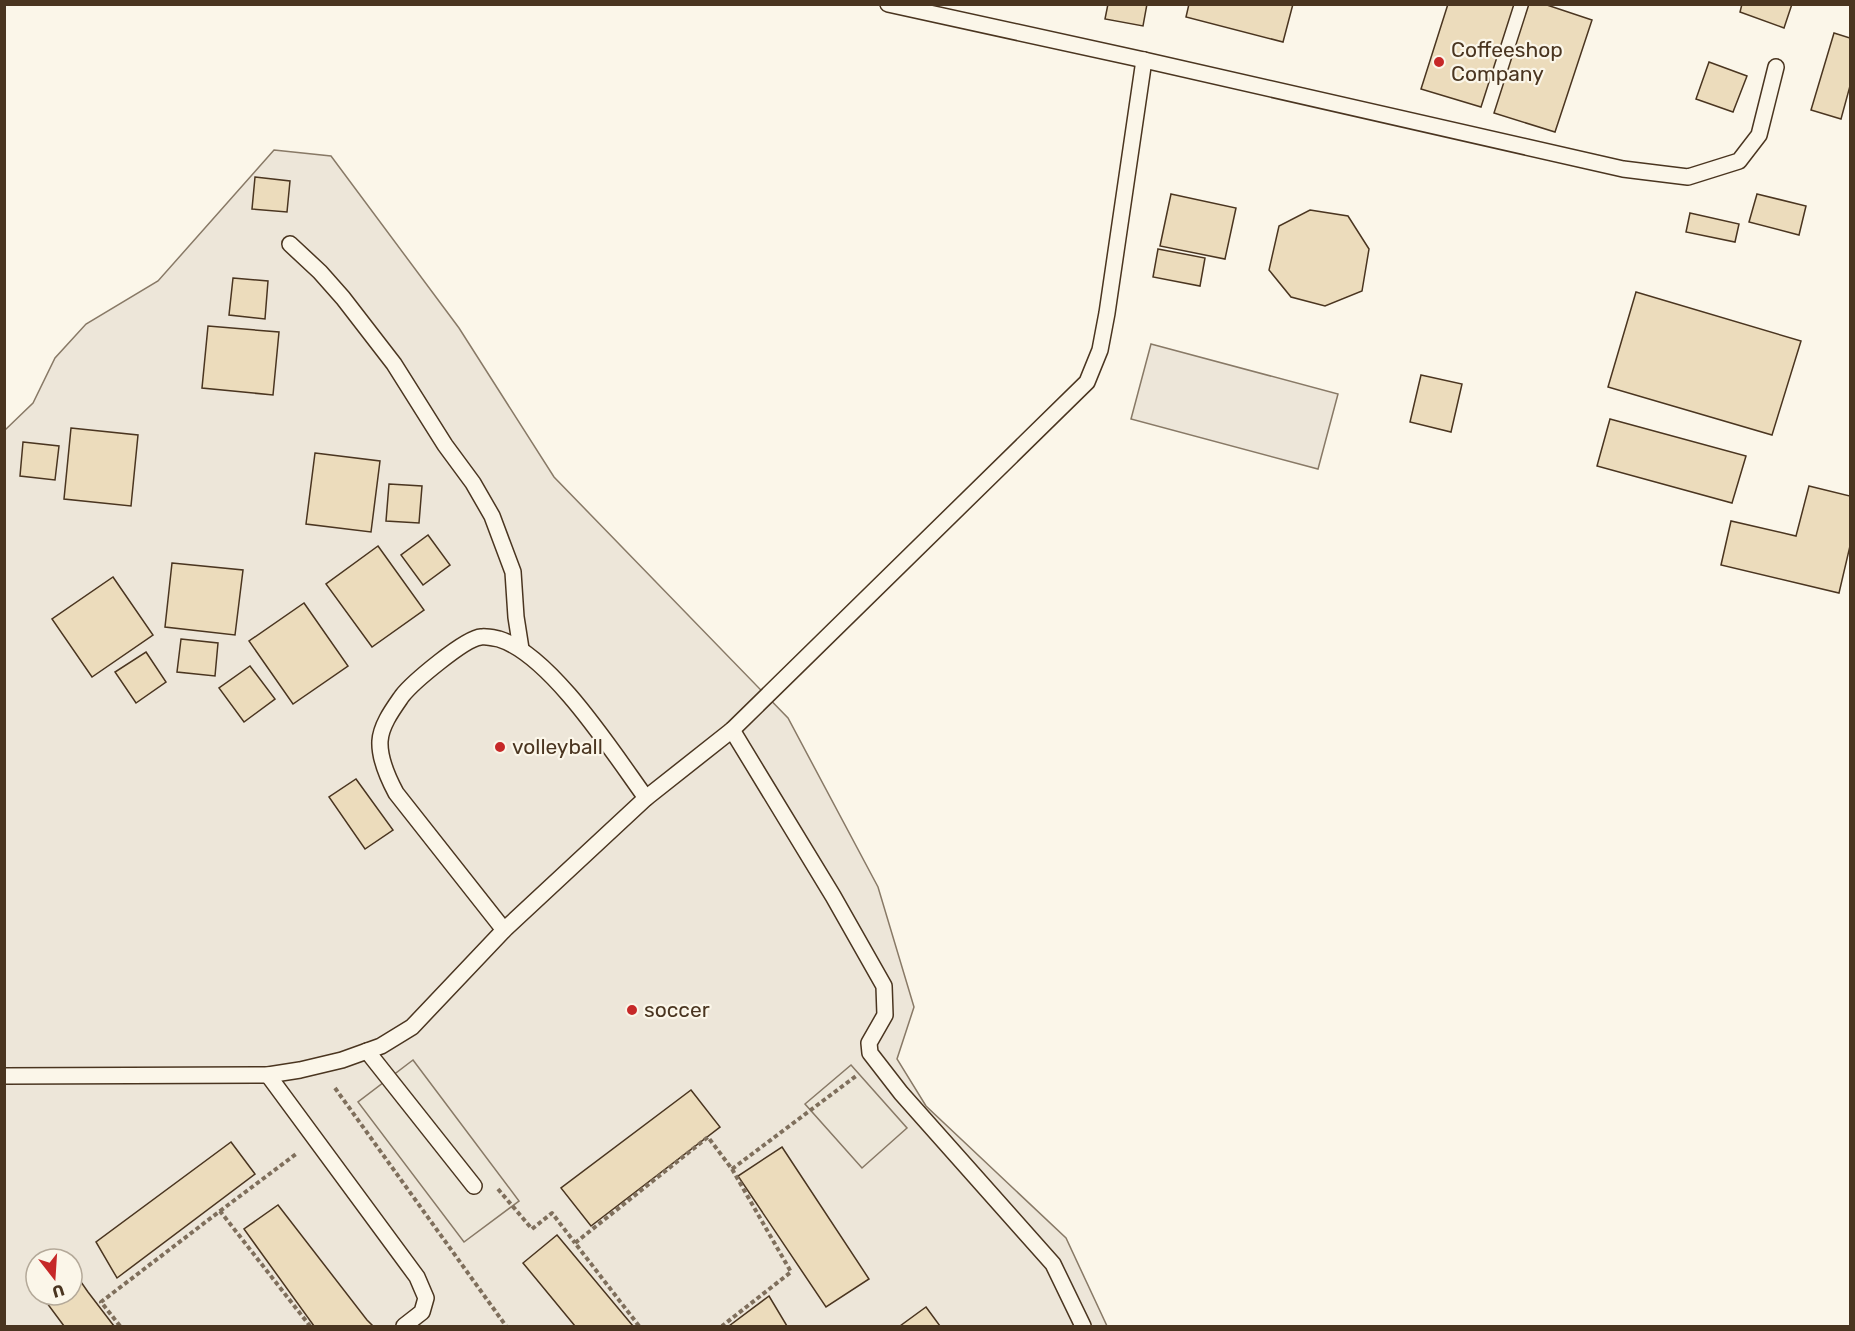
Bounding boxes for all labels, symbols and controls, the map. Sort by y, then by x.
place label: Coffeeshop Company [1451,37,1563,86]
marker: Coffeeshop Company [1432,55,1446,69]
place label: volleyball [512,734,603,759]
marker: volleyball [493,740,507,754]
place label: soccer [644,997,710,1022]
marker: soccer [625,1003,639,1017]
north arrow [24,1247,84,1307]
text: U [50,1280,67,1302]

